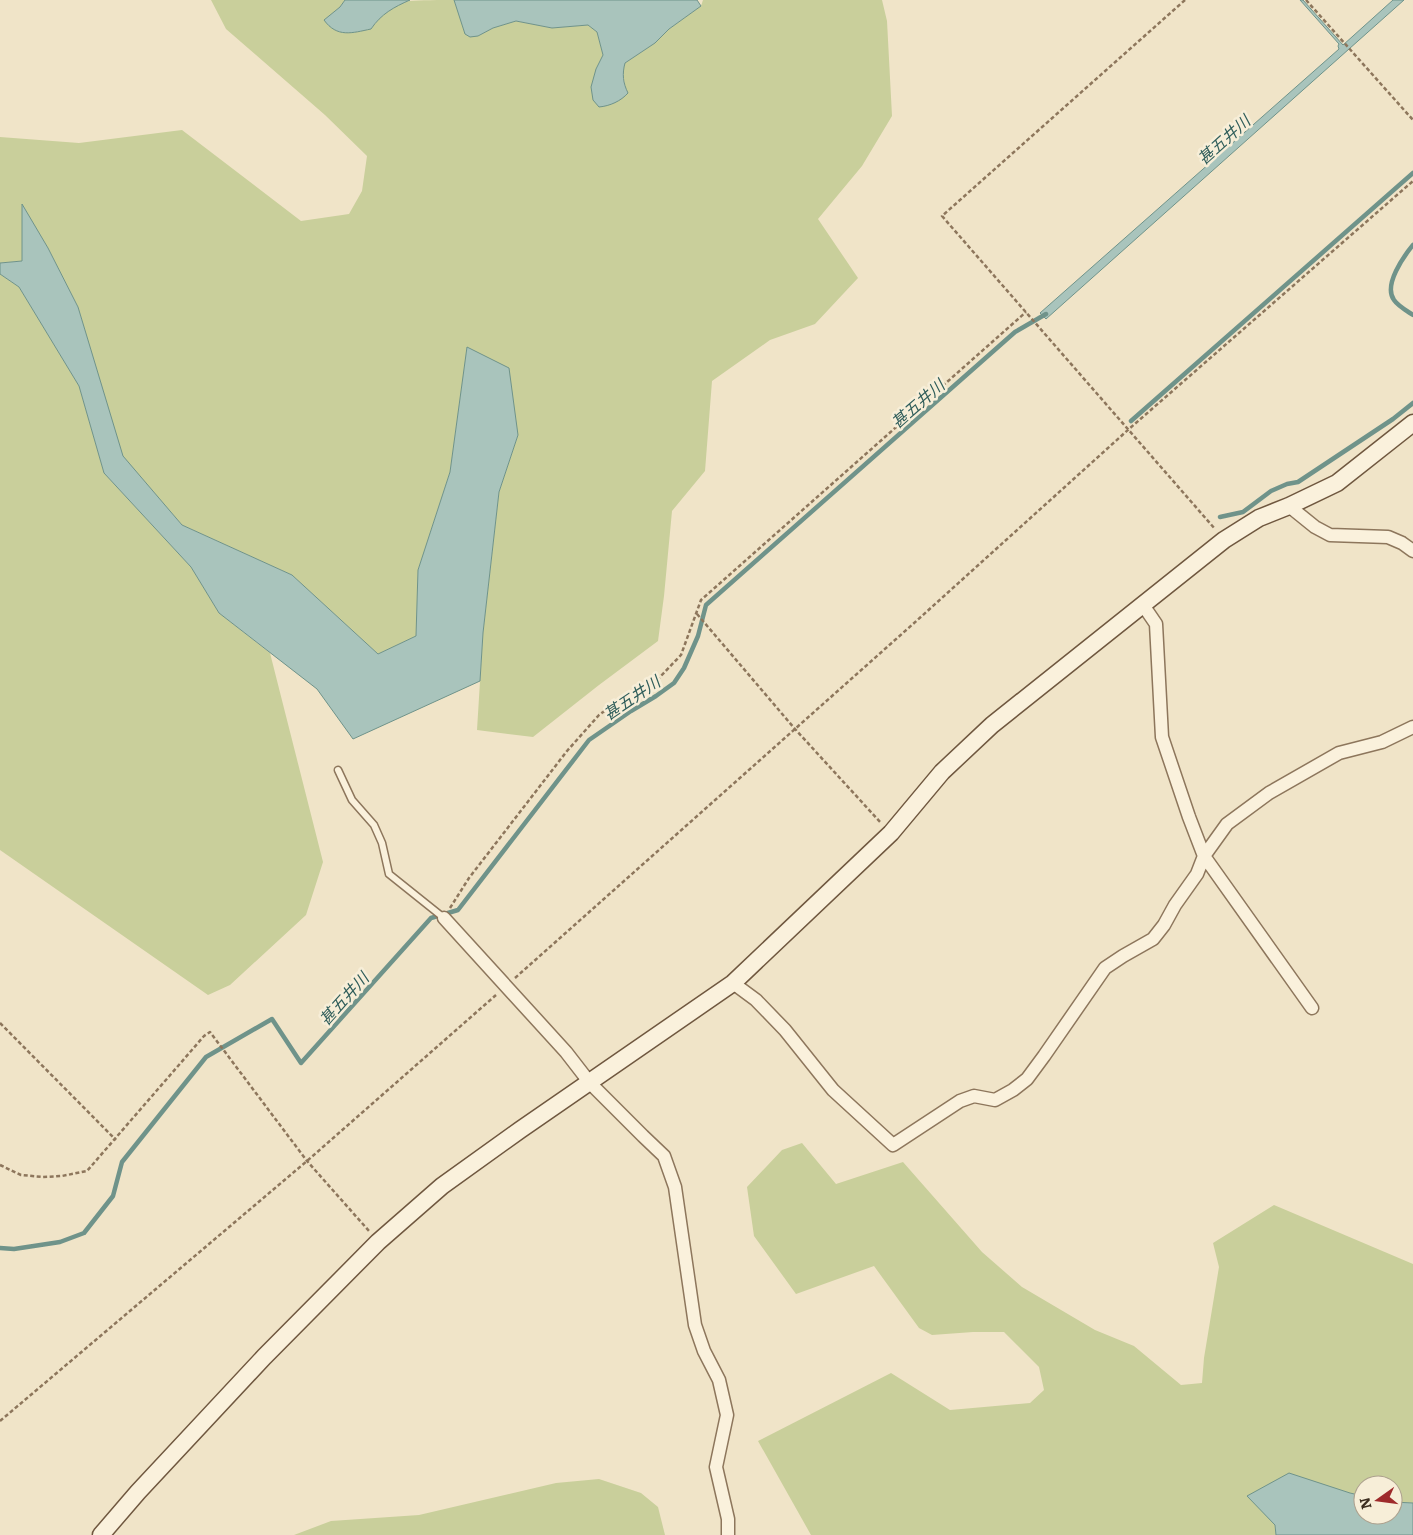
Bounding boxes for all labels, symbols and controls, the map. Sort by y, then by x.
water label: 甚五井川 [1191,107,1256,169]
water label: 甚五井川 [885,372,951,433]
water label: 甚五井川 [598,668,666,725]
water label: 甚五井川 [313,965,375,1030]
north arrow [1353,1475,1403,1525]
text: N [1353,1495,1376,1512]

